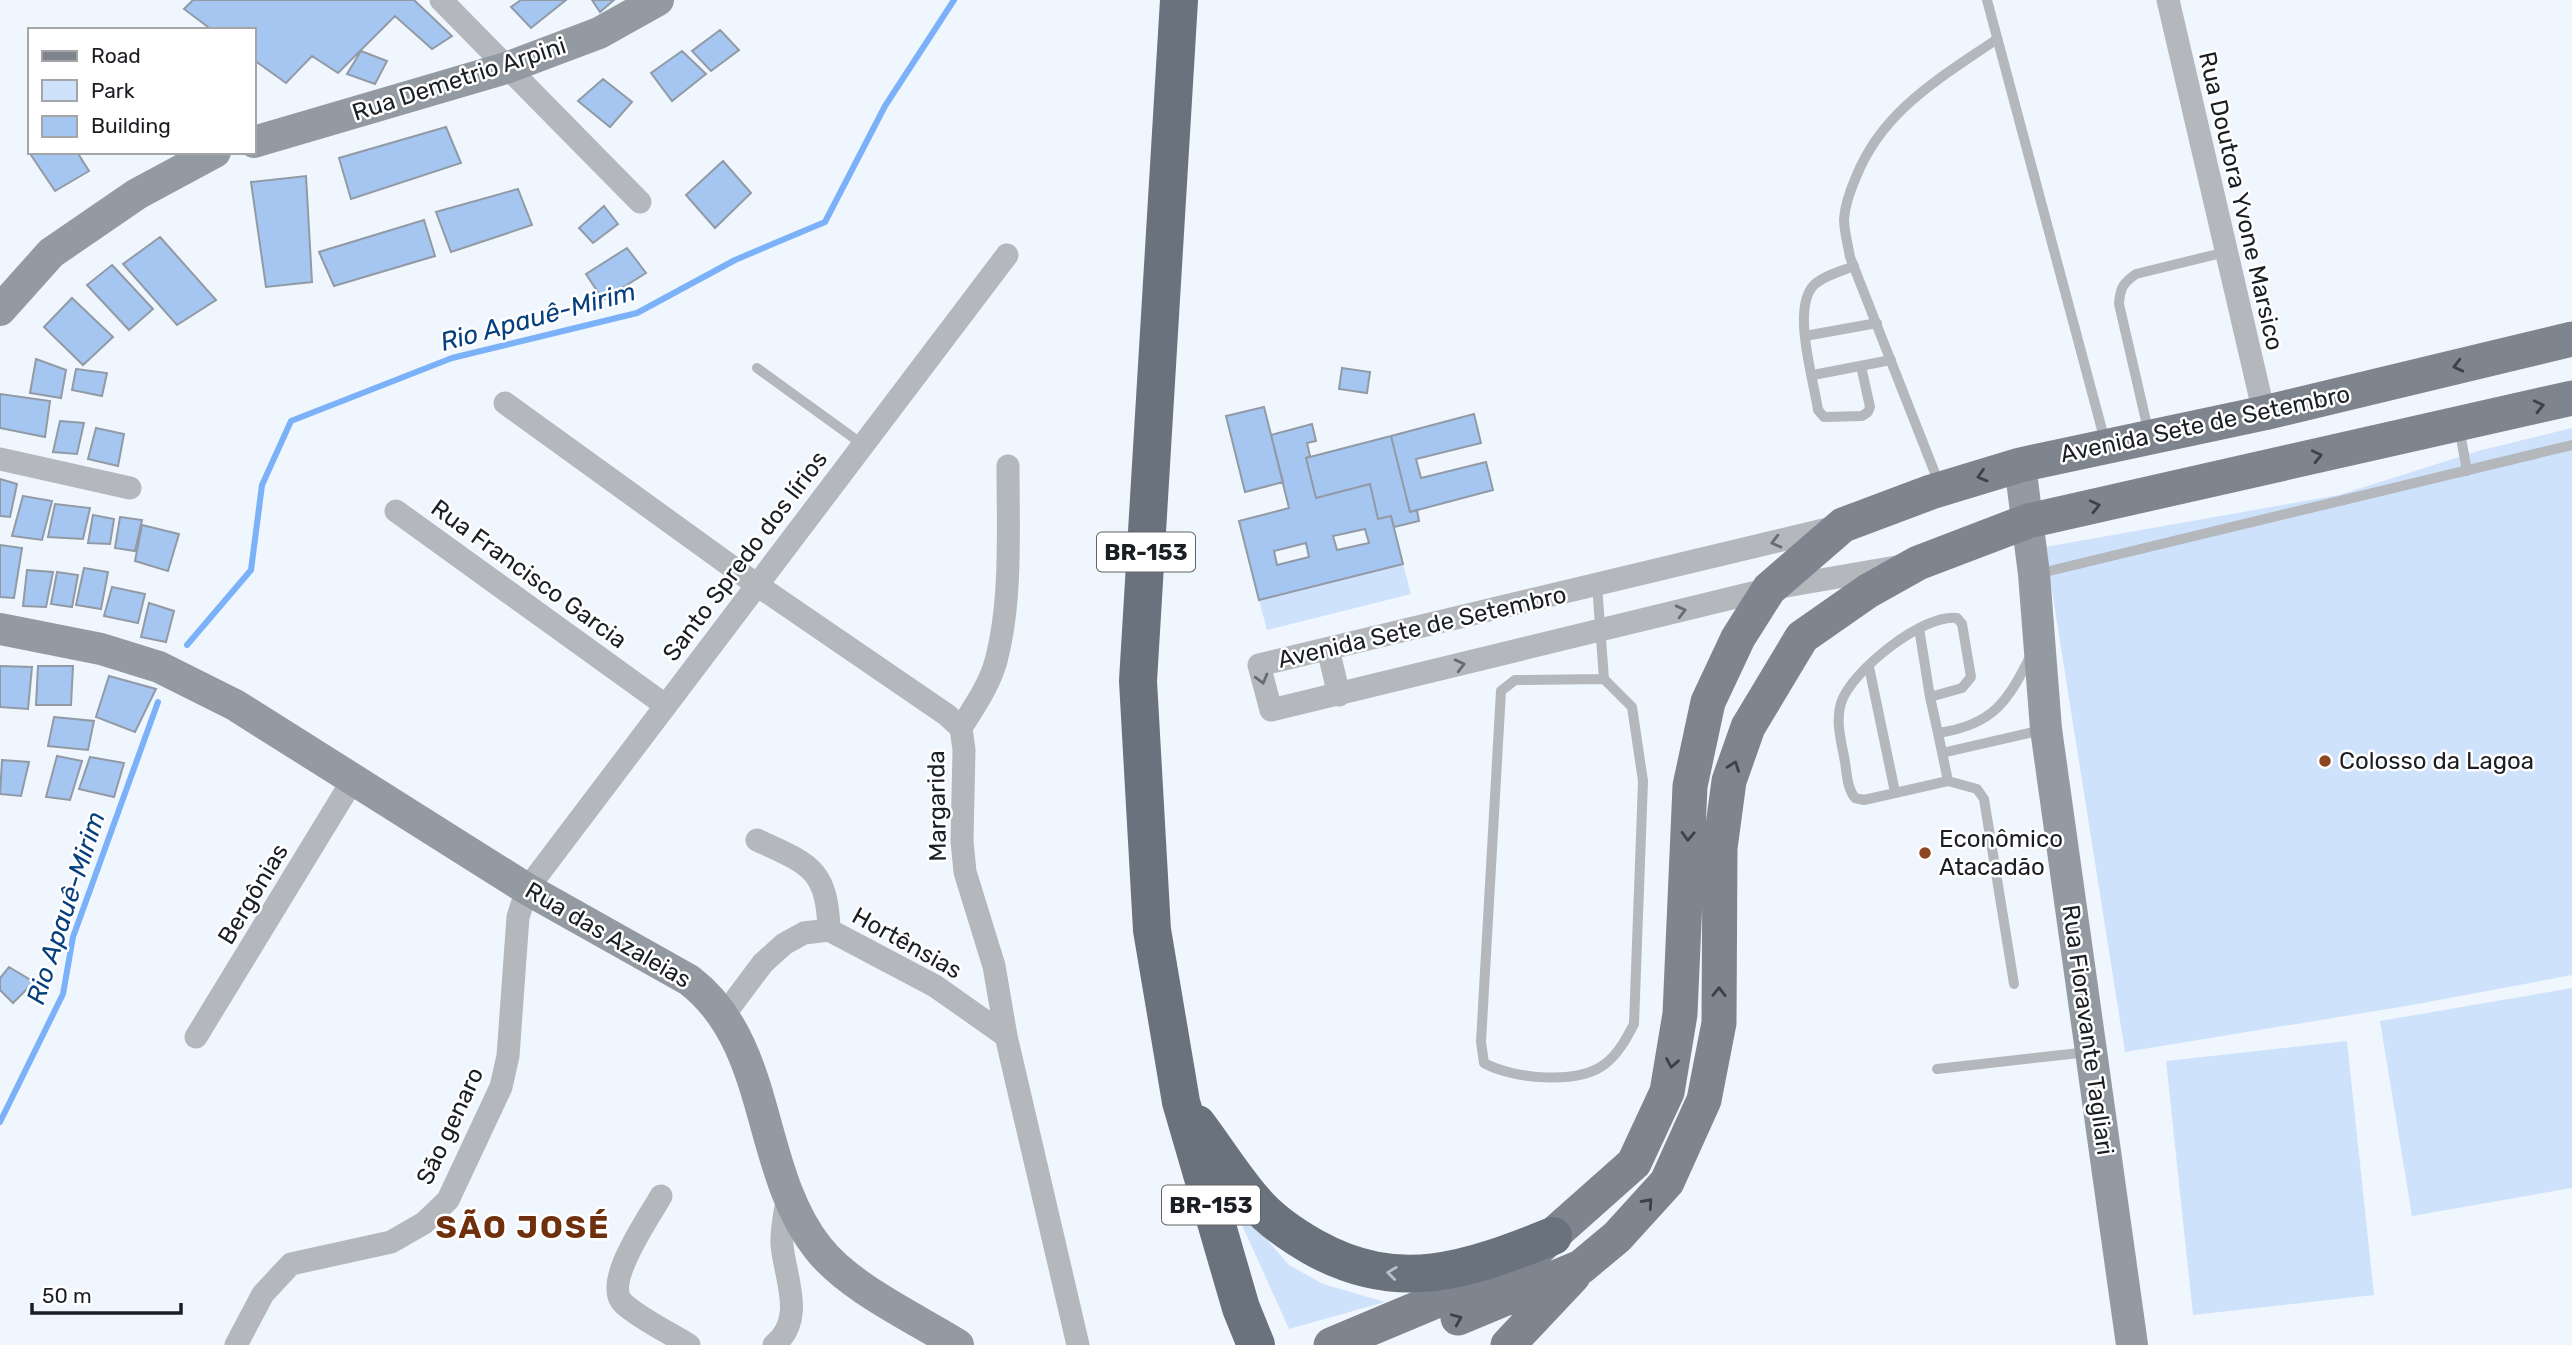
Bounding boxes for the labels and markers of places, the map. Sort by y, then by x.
place label: Colosso da Lagoa [2339,747,2534,775]
marker: Colosso da Lagoa [2317,753,2333,769]
place label: Econômico Atacadão [1939,825,2063,881]
marker: Econômico Atacadão [1917,845,1933,861]

